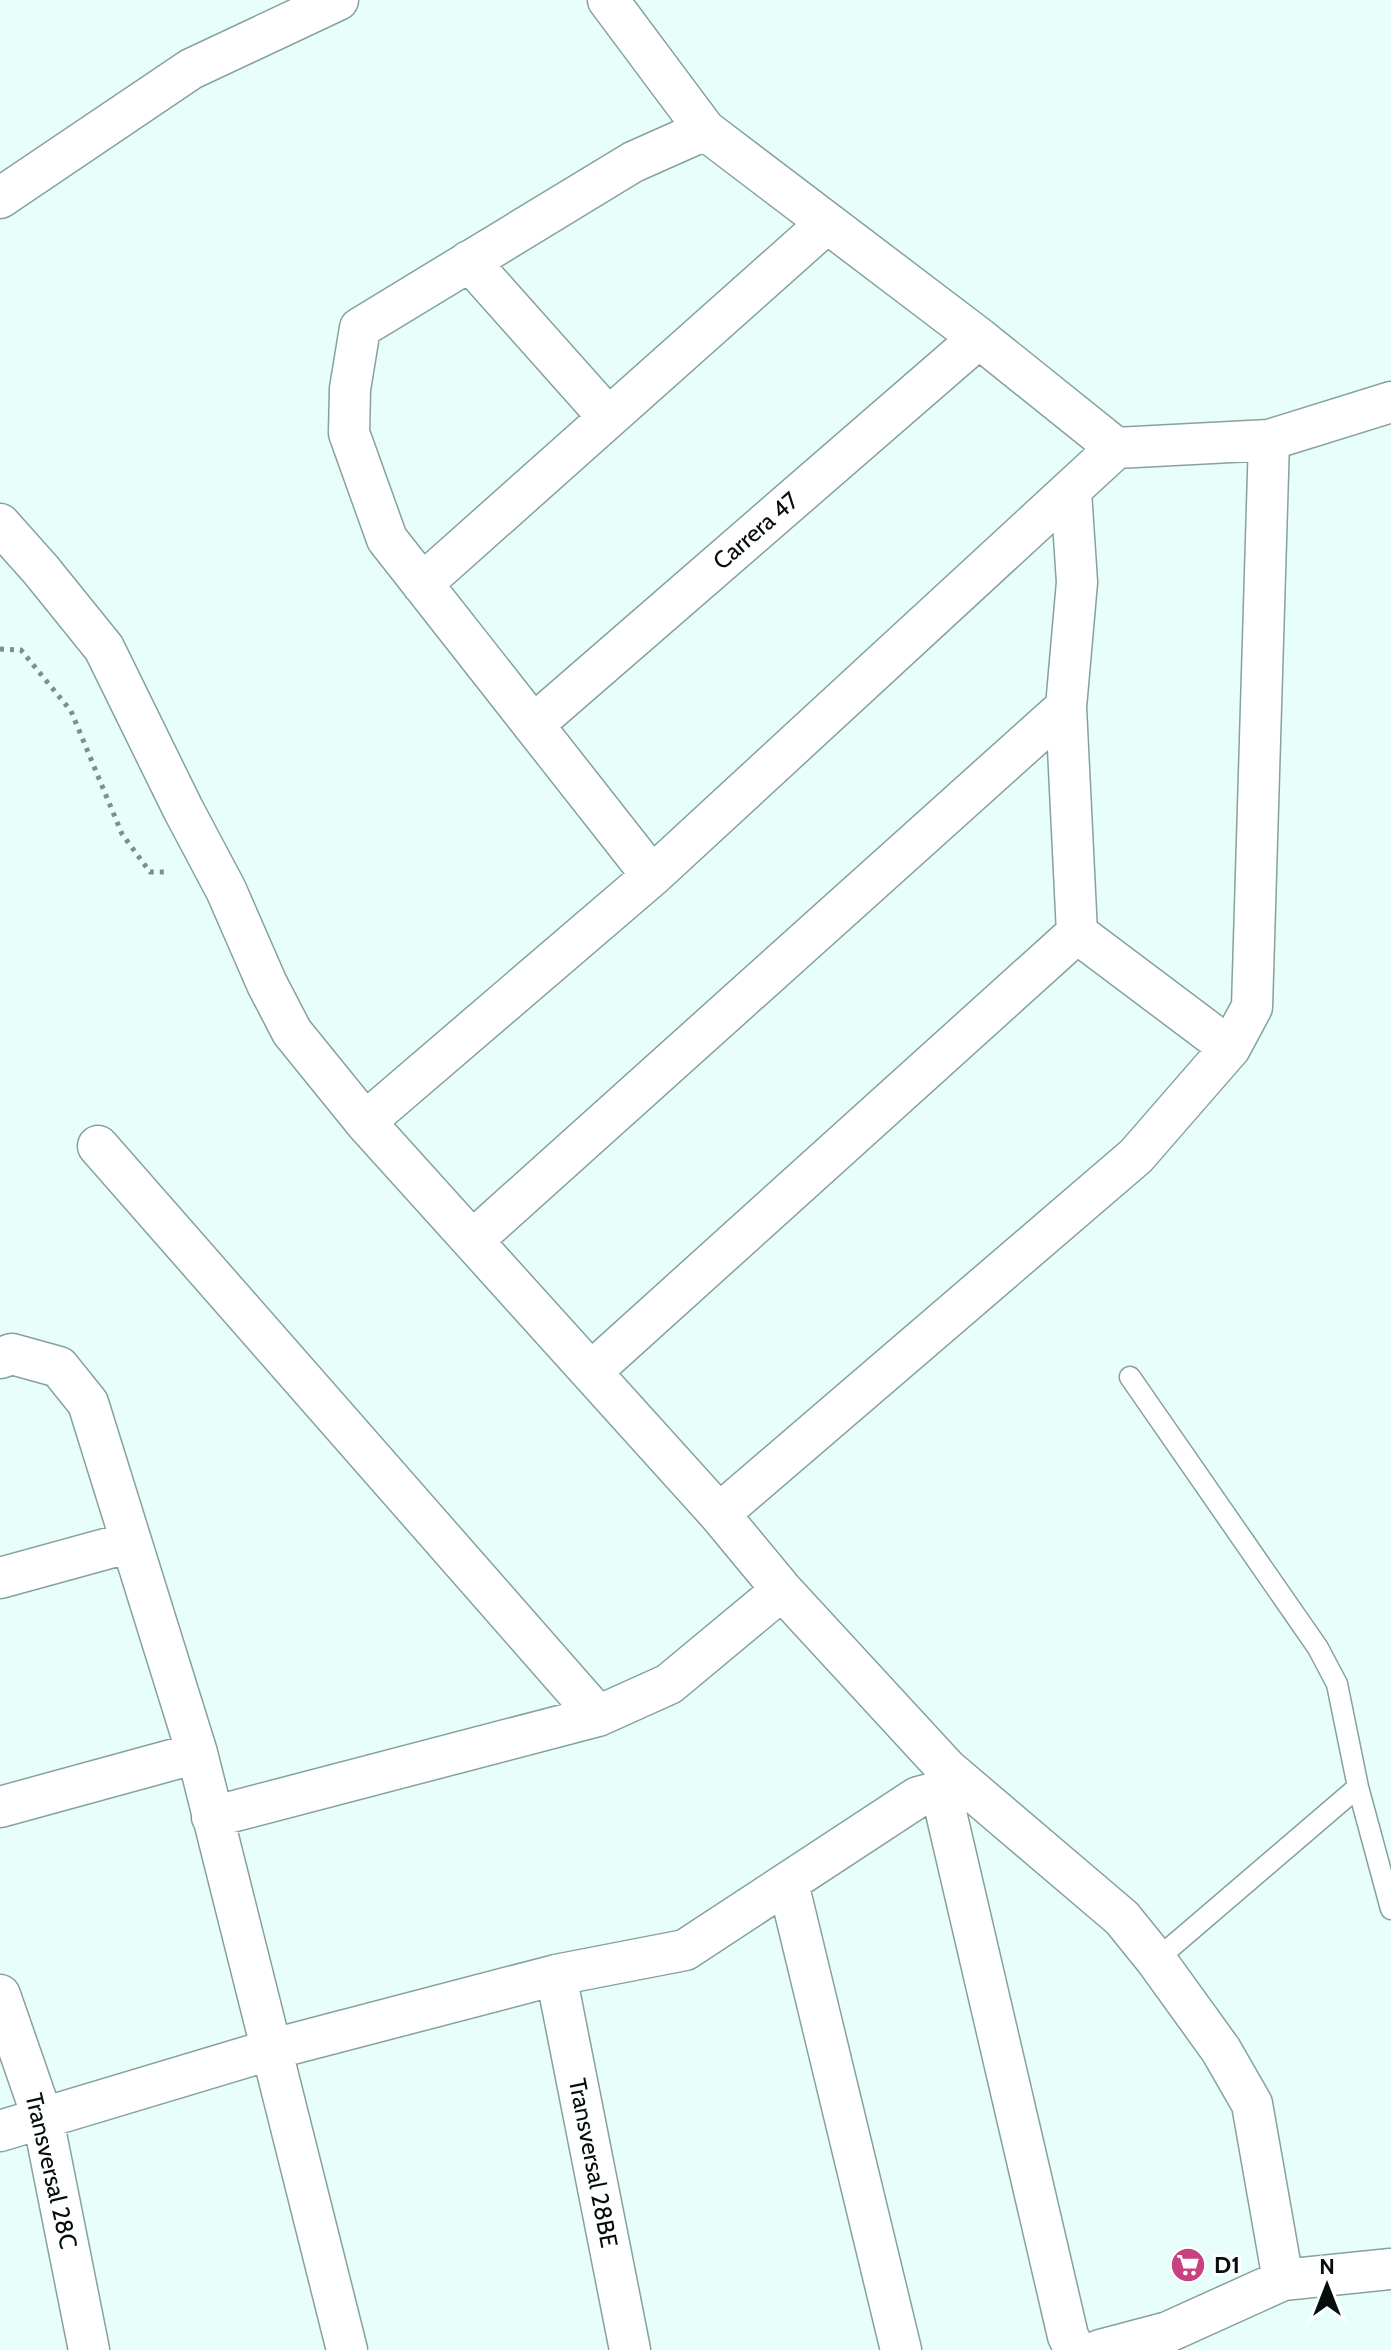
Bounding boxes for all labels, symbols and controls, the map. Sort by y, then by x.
street label: Carrera 47 [707,486,804,576]
street label: Transversal 28BE [563,2076,624,2250]
street label: Transversal 28C [19,2090,83,2252]
supermarket icon: D1 [1169,2246,1207,2284]
north arrow [1287,2246,1367,2326]
place label: D1 [1214,2250,1240,2279]
text: N [1319,2253,1335,2280]

